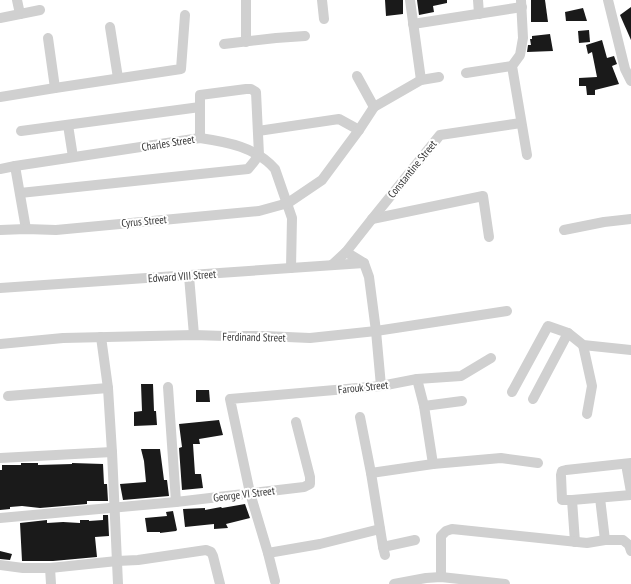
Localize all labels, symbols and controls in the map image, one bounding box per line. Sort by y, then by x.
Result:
street label: Charles Street [141,132,195,154]
street label: Constantine Street [384,137,440,201]
street label: Cyrus Street [121,212,167,230]
street label: Edward VIII Street [148,267,216,285]
street label: Ferdinand Street [222,329,286,345]
street label: Farouk Street [337,377,389,397]
street label: George VI Street [212,483,276,505]

